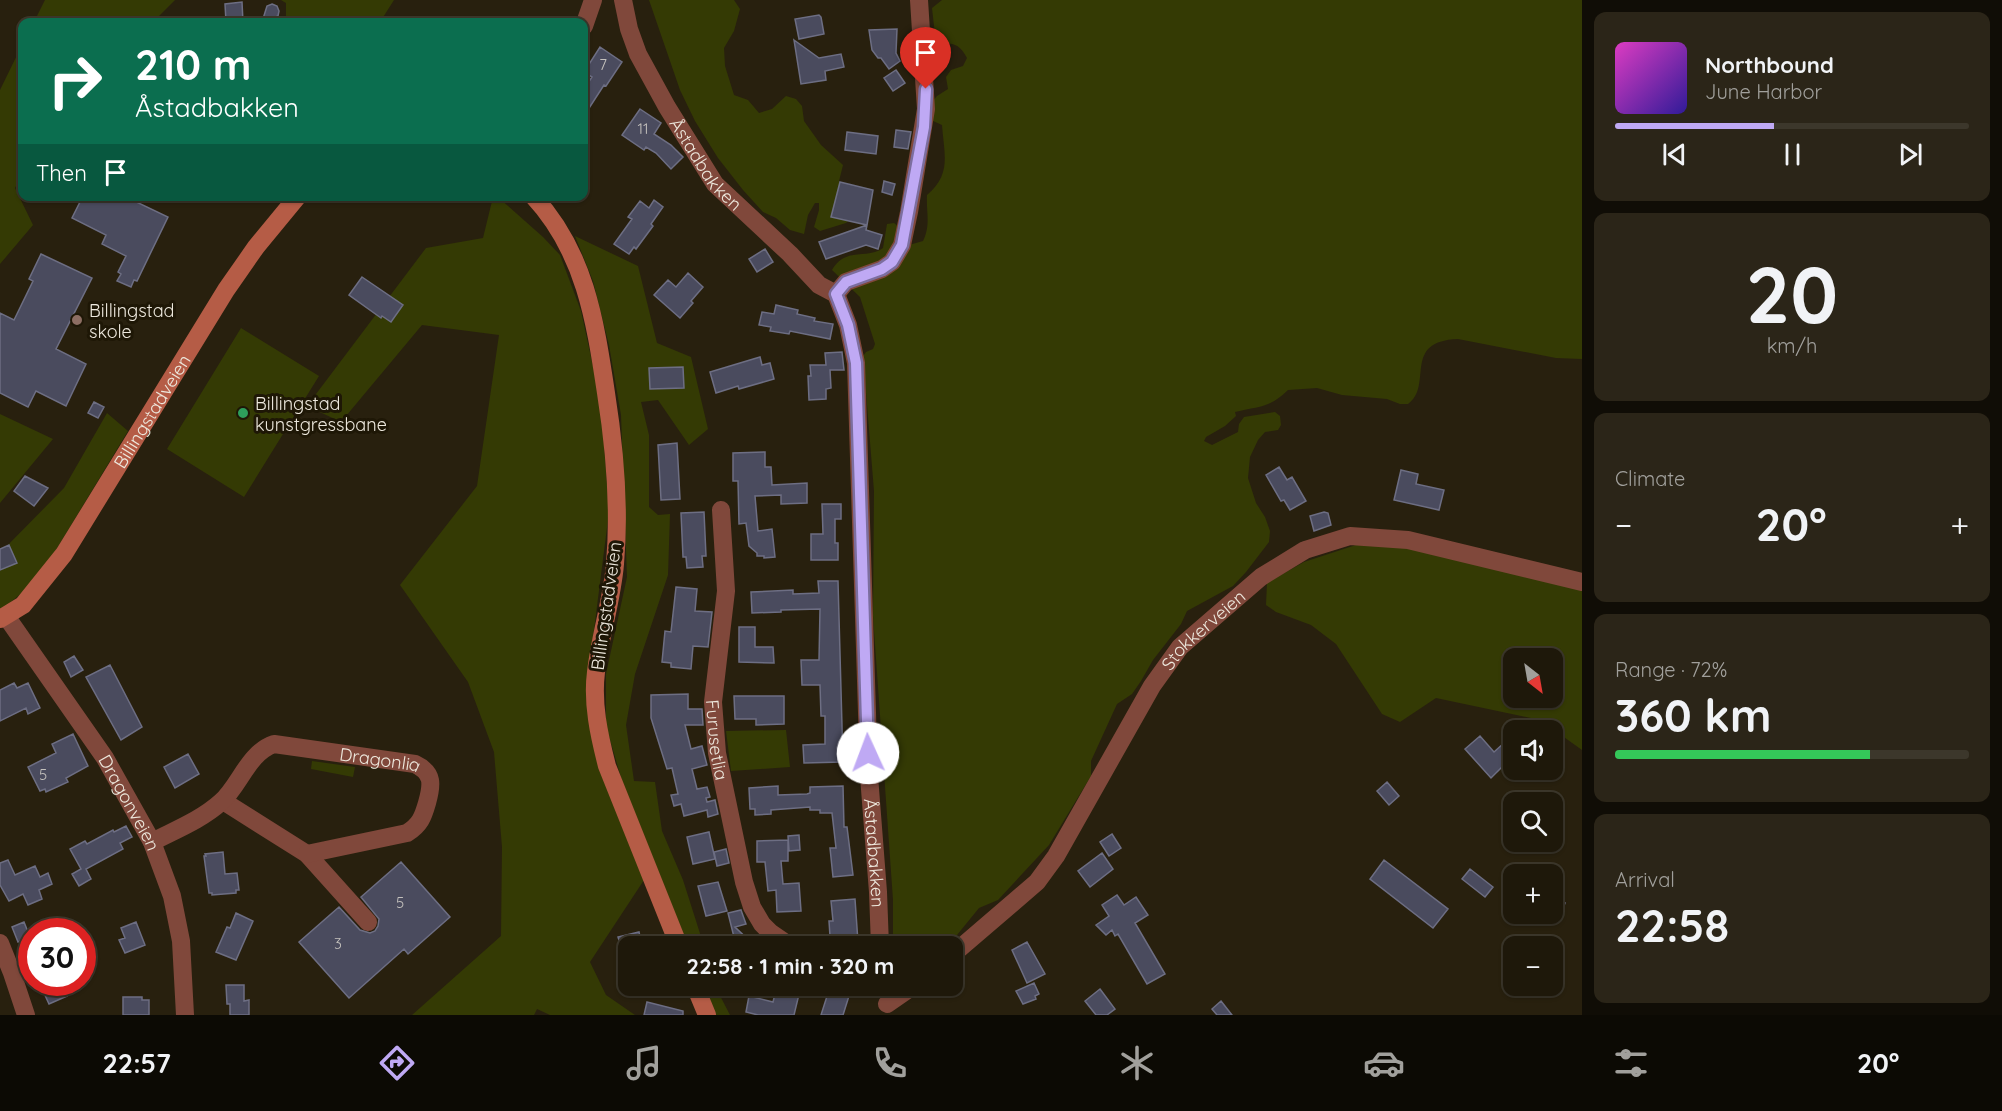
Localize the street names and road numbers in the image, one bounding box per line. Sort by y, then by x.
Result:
street label: Åstadbakken [665,113,747,215]
street label: Billingstadveien [108,350,195,472]
street label: Billingstadveien [586,540,626,672]
street label: Stokkerveien [1156,584,1250,674]
street label: Furusetlia [701,699,734,782]
street label: Dragonlia [338,742,425,777]
street label: Dragonveien [94,750,166,853]
street label: Åstadbakken [859,798,890,908]

